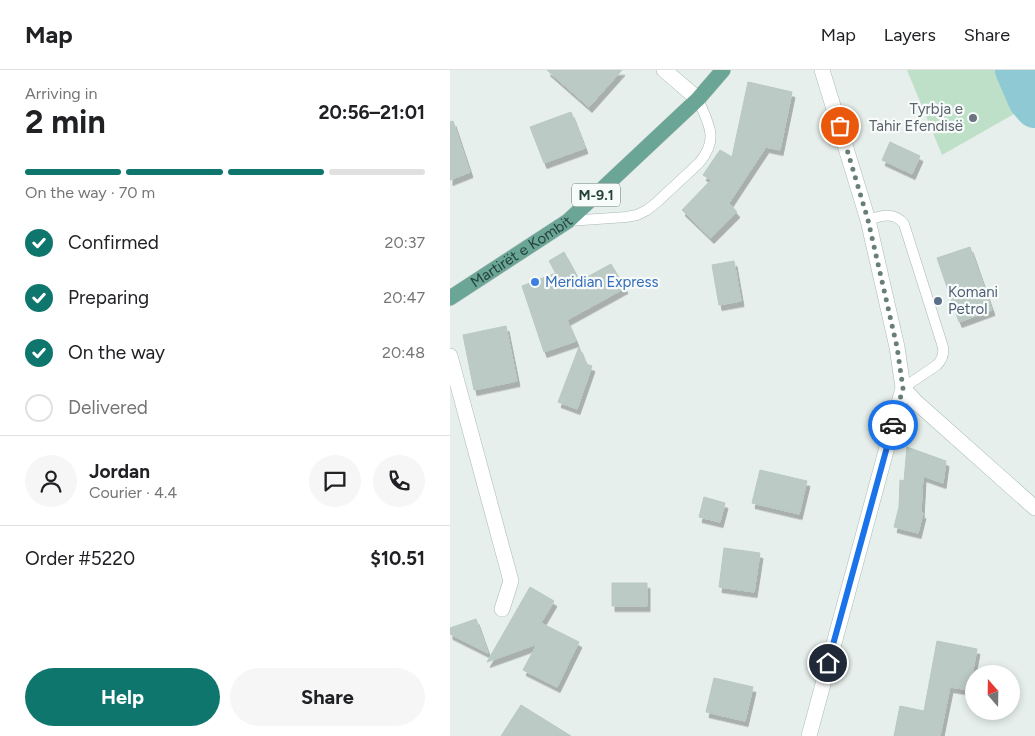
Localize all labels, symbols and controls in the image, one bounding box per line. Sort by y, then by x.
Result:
text: Map [25,20,73,49]
text: Map [821,24,856,46]
text: Layers [884,24,936,46]
text: Share [964,24,1010,46]
text: Arriving in [25,84,97,103]
place label: Tyrbja e Tahir Efendisë [869,100,963,135]
text: 20:56–21:01 [318,101,425,124]
text: 2 min [25,103,106,141]
pin [819,105,861,147]
icon: bag [826,112,854,140]
marker: Tyrbja e Tahir Efendisë [967,112,979,124]
text: On the way · 70 m [25,183,155,202]
road number: M-9.1 [572,184,620,206]
street label: Martirët e Kombit [467,212,577,291]
icon: check [25,229,53,257]
text: Confirmed [68,231,159,254]
text: 20:37 [384,233,425,252]
place label: Meridian Express [545,273,659,291]
marker: Meridian Express [529,276,541,288]
place label: Komani Petrol [948,283,998,318]
icon: check [25,284,53,312]
text: Preparing [68,286,149,309]
text: 20:47 [383,288,425,307]
marker: Komani Petrol [932,295,944,307]
icon: check [25,339,53,367]
text: On the way [68,341,165,364]
text: 20:48 [382,343,425,362]
text: Delivered [68,396,148,419]
courier [868,400,918,450]
icon: car [879,411,907,439]
button: person [25,455,77,507]
button: chat [309,455,361,507]
button: phone [373,455,425,507]
text: Jordan [89,460,150,483]
text: Courier · 4.4 [89,483,177,502]
text: Order #5220 [25,547,135,570]
text: $10.51 [370,547,425,570]
pin [807,642,849,684]
icon: home [814,649,842,677]
north arrow [965,665,1020,720]
map controls [965,665,1020,720]
button: Help [25,668,220,726]
button: Share [230,668,425,726]

